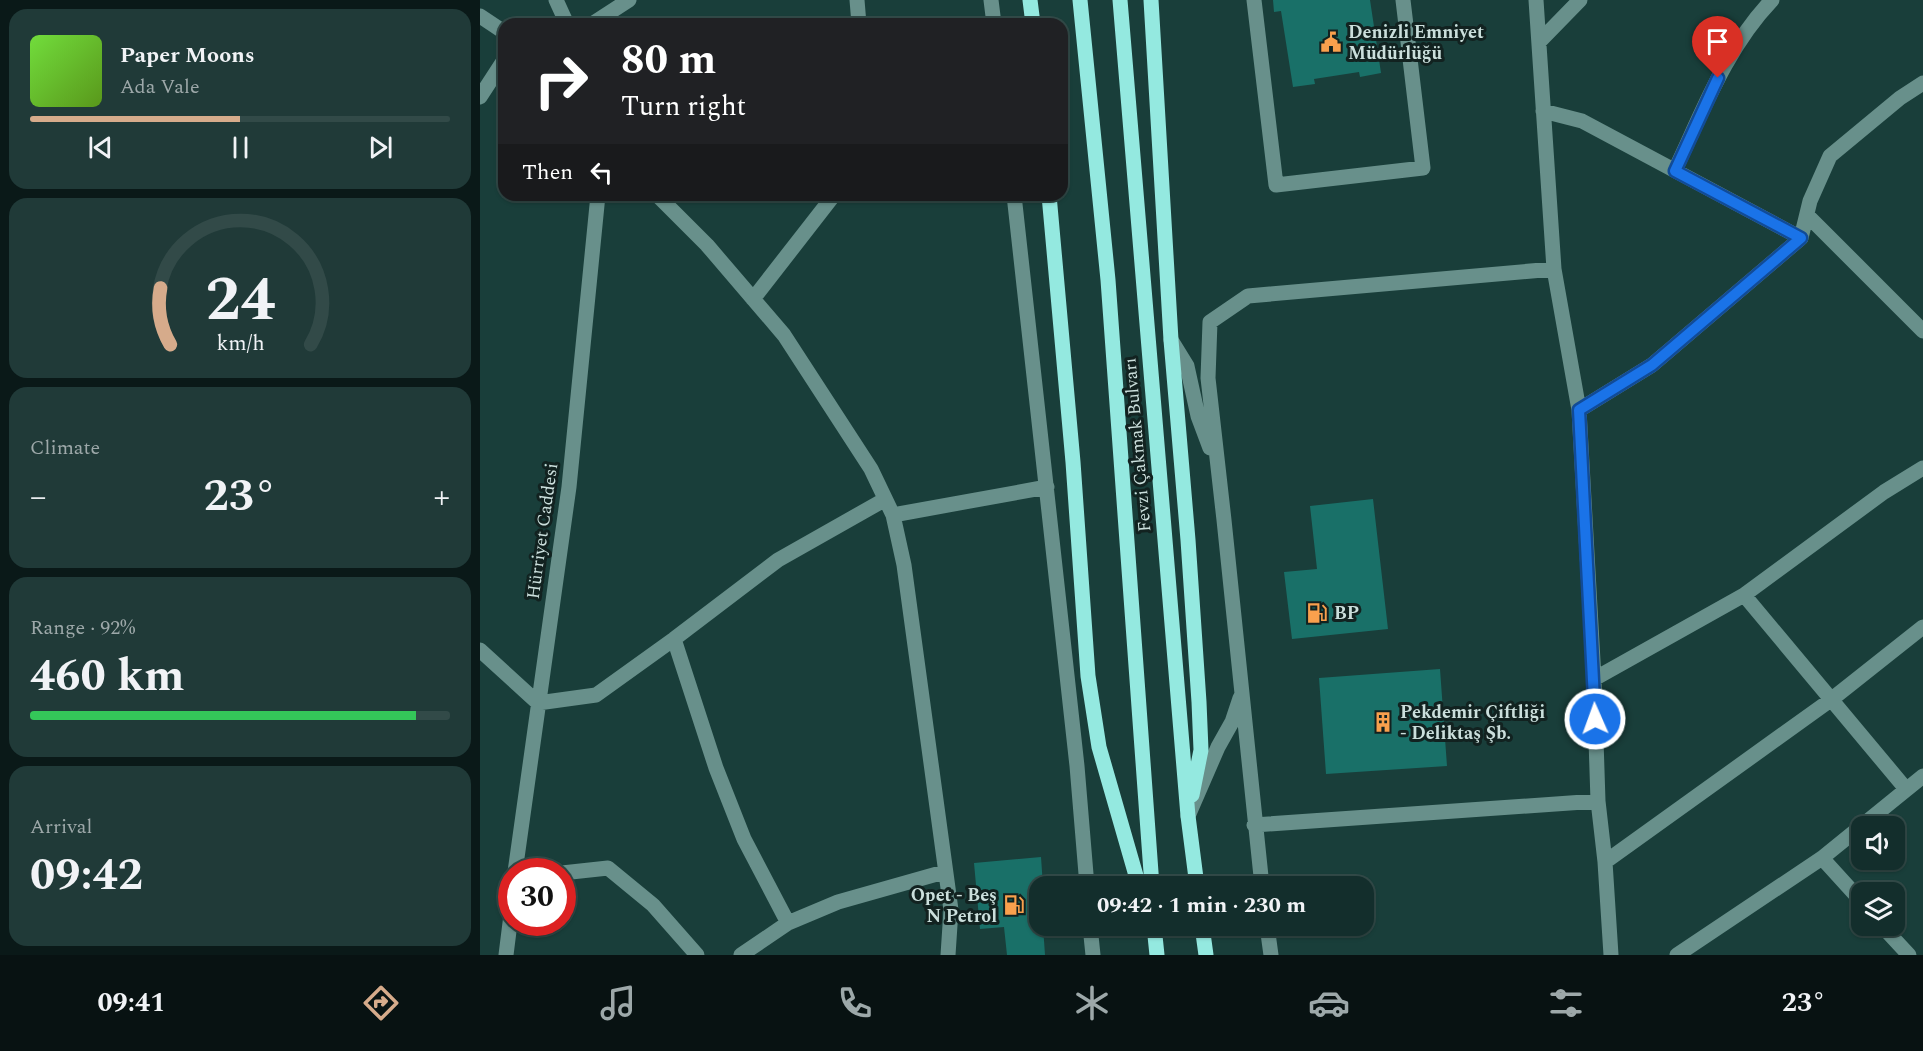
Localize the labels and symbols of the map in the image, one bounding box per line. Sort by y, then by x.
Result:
pin [1692,16,1743,78]
place label: Denizli Emniyet Müdürlüğü [1348,19,1484,67]
public building icon: Denizli Emniyet Müdürlüğü [1319,30,1343,54]
street label: Fevzi Çakmak Bulvarı [1116,357,1159,533]
street label: Hürriyet Caddesi [520,461,565,601]
place label: BP [1334,600,1359,627]
fuel station icon: BP [1305,601,1329,625]
position arrow [1563,687,1627,751]
place label: Pekdemir Çiftliği - Deliktaş Şb. [1400,699,1545,747]
building icon: Pekdemir Çiftliği - Deliktaş Şb. [1371,710,1395,734]
speed limit sign: 30 [498,858,576,936]
place label: Opet - Beş N Petrol [911,882,997,930]
fuel station icon: Opet - Beş N Petrol [1002,893,1026,917]

